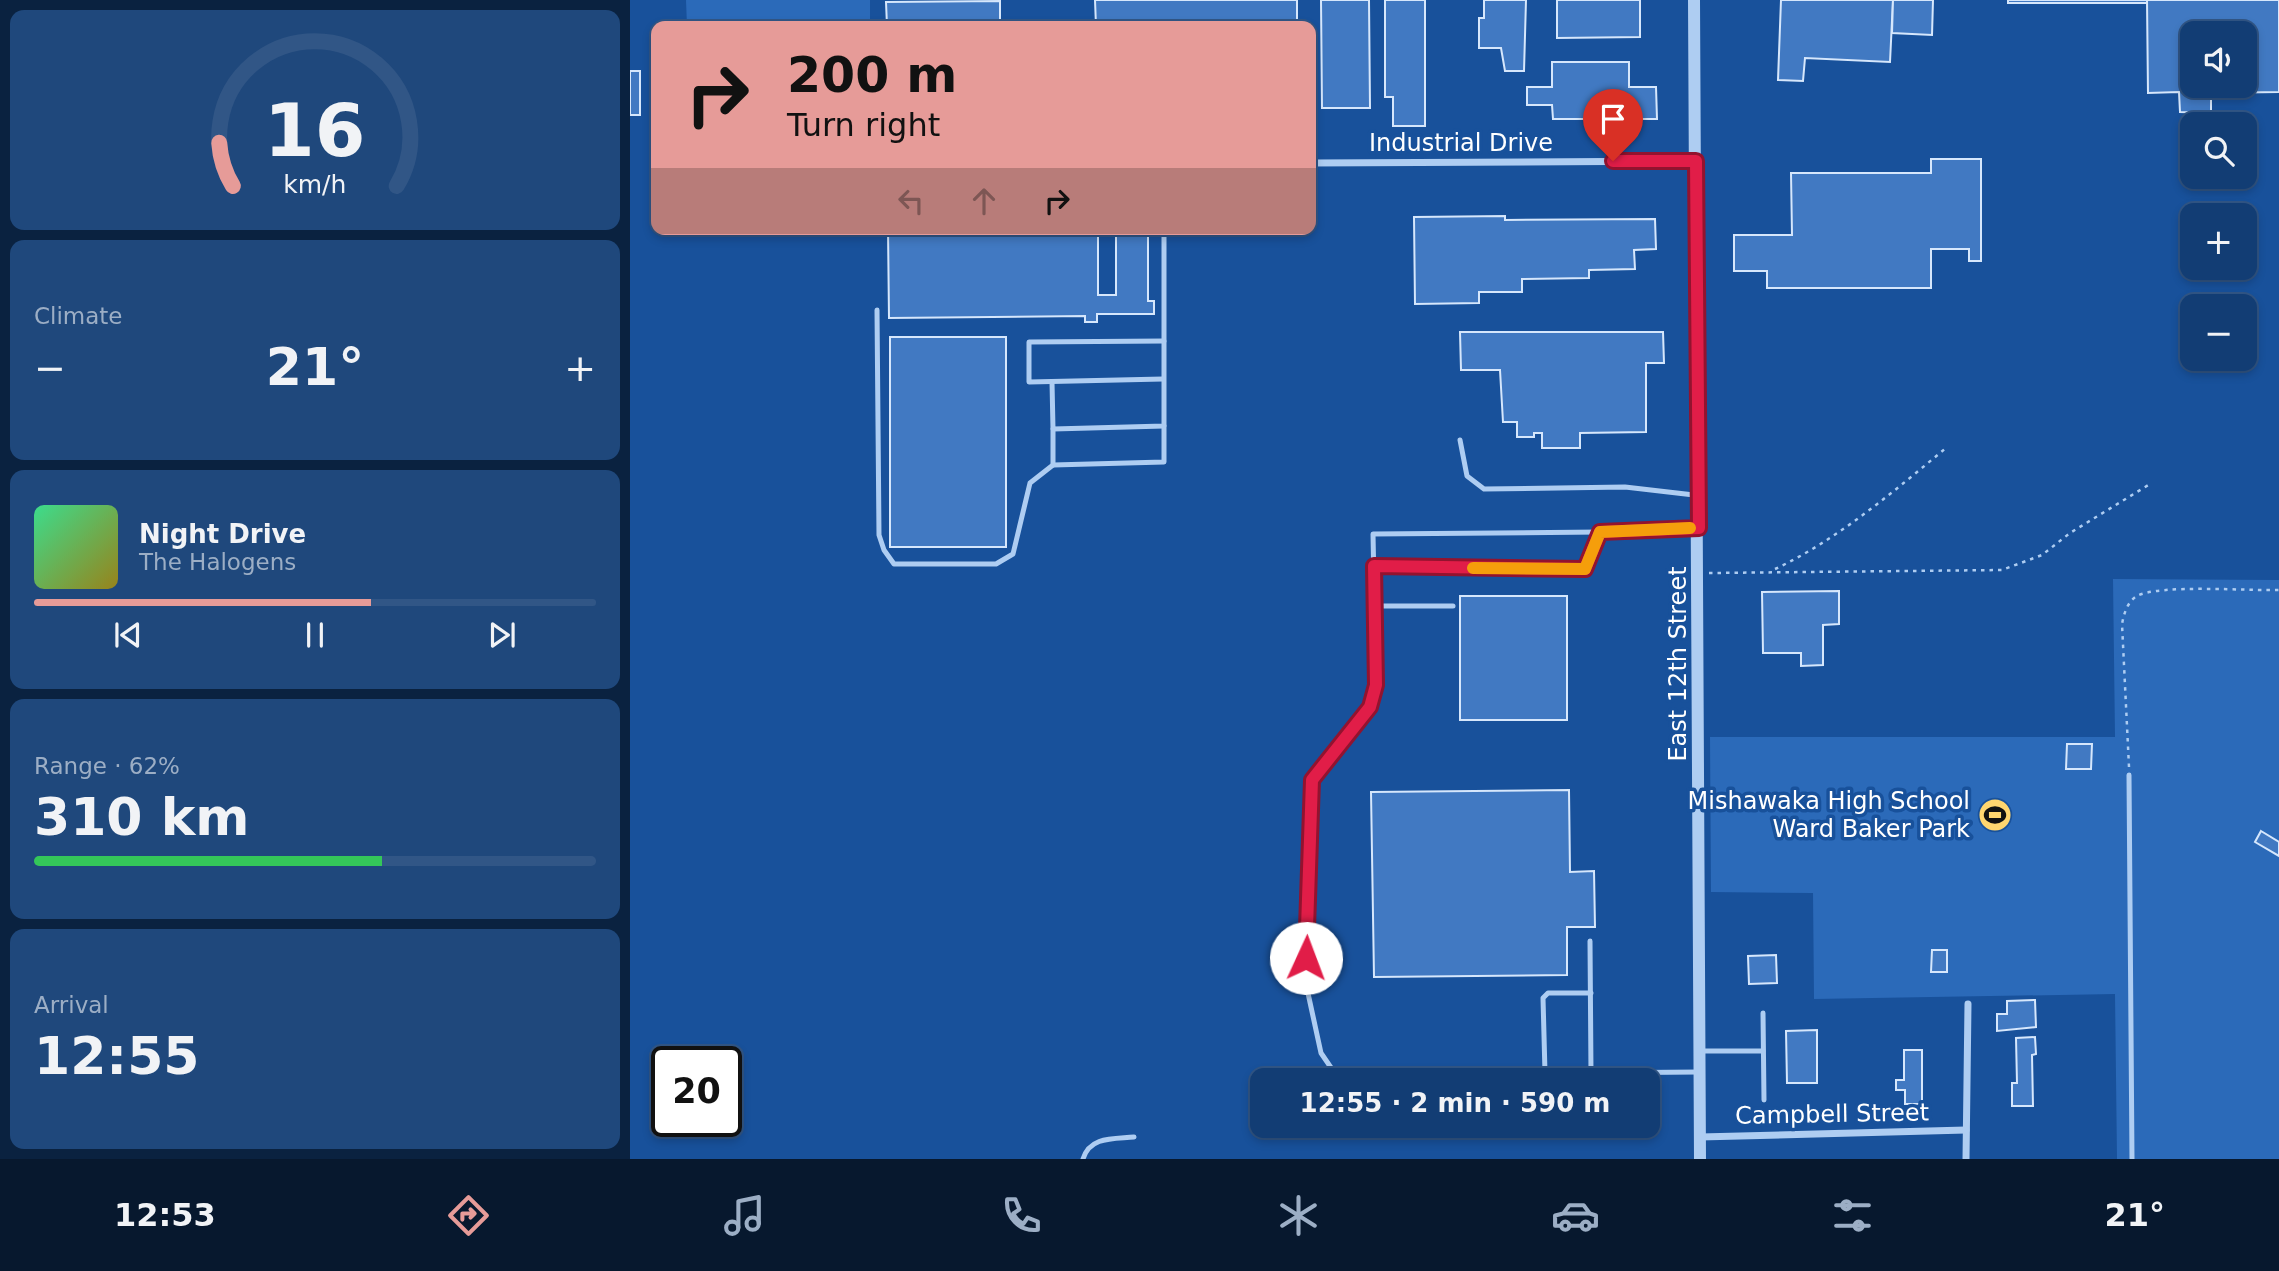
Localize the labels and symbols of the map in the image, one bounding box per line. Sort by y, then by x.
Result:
pin [1583,89,1643,161]
street label: Industrial Drive [1369,129,1553,157]
street label: East 12th Street [1664,566,1692,762]
place label: Mishawaka High School Ward Baker Park [1688,787,1970,843]
sports icon: Mishawaka High School Ward Baker Park [1976,796,2014,834]
position arrow [1269,921,1343,995]
speed limit sign: 20 [651,1046,742,1137]
street label: Campbell Street [1735,1098,1929,1130]

